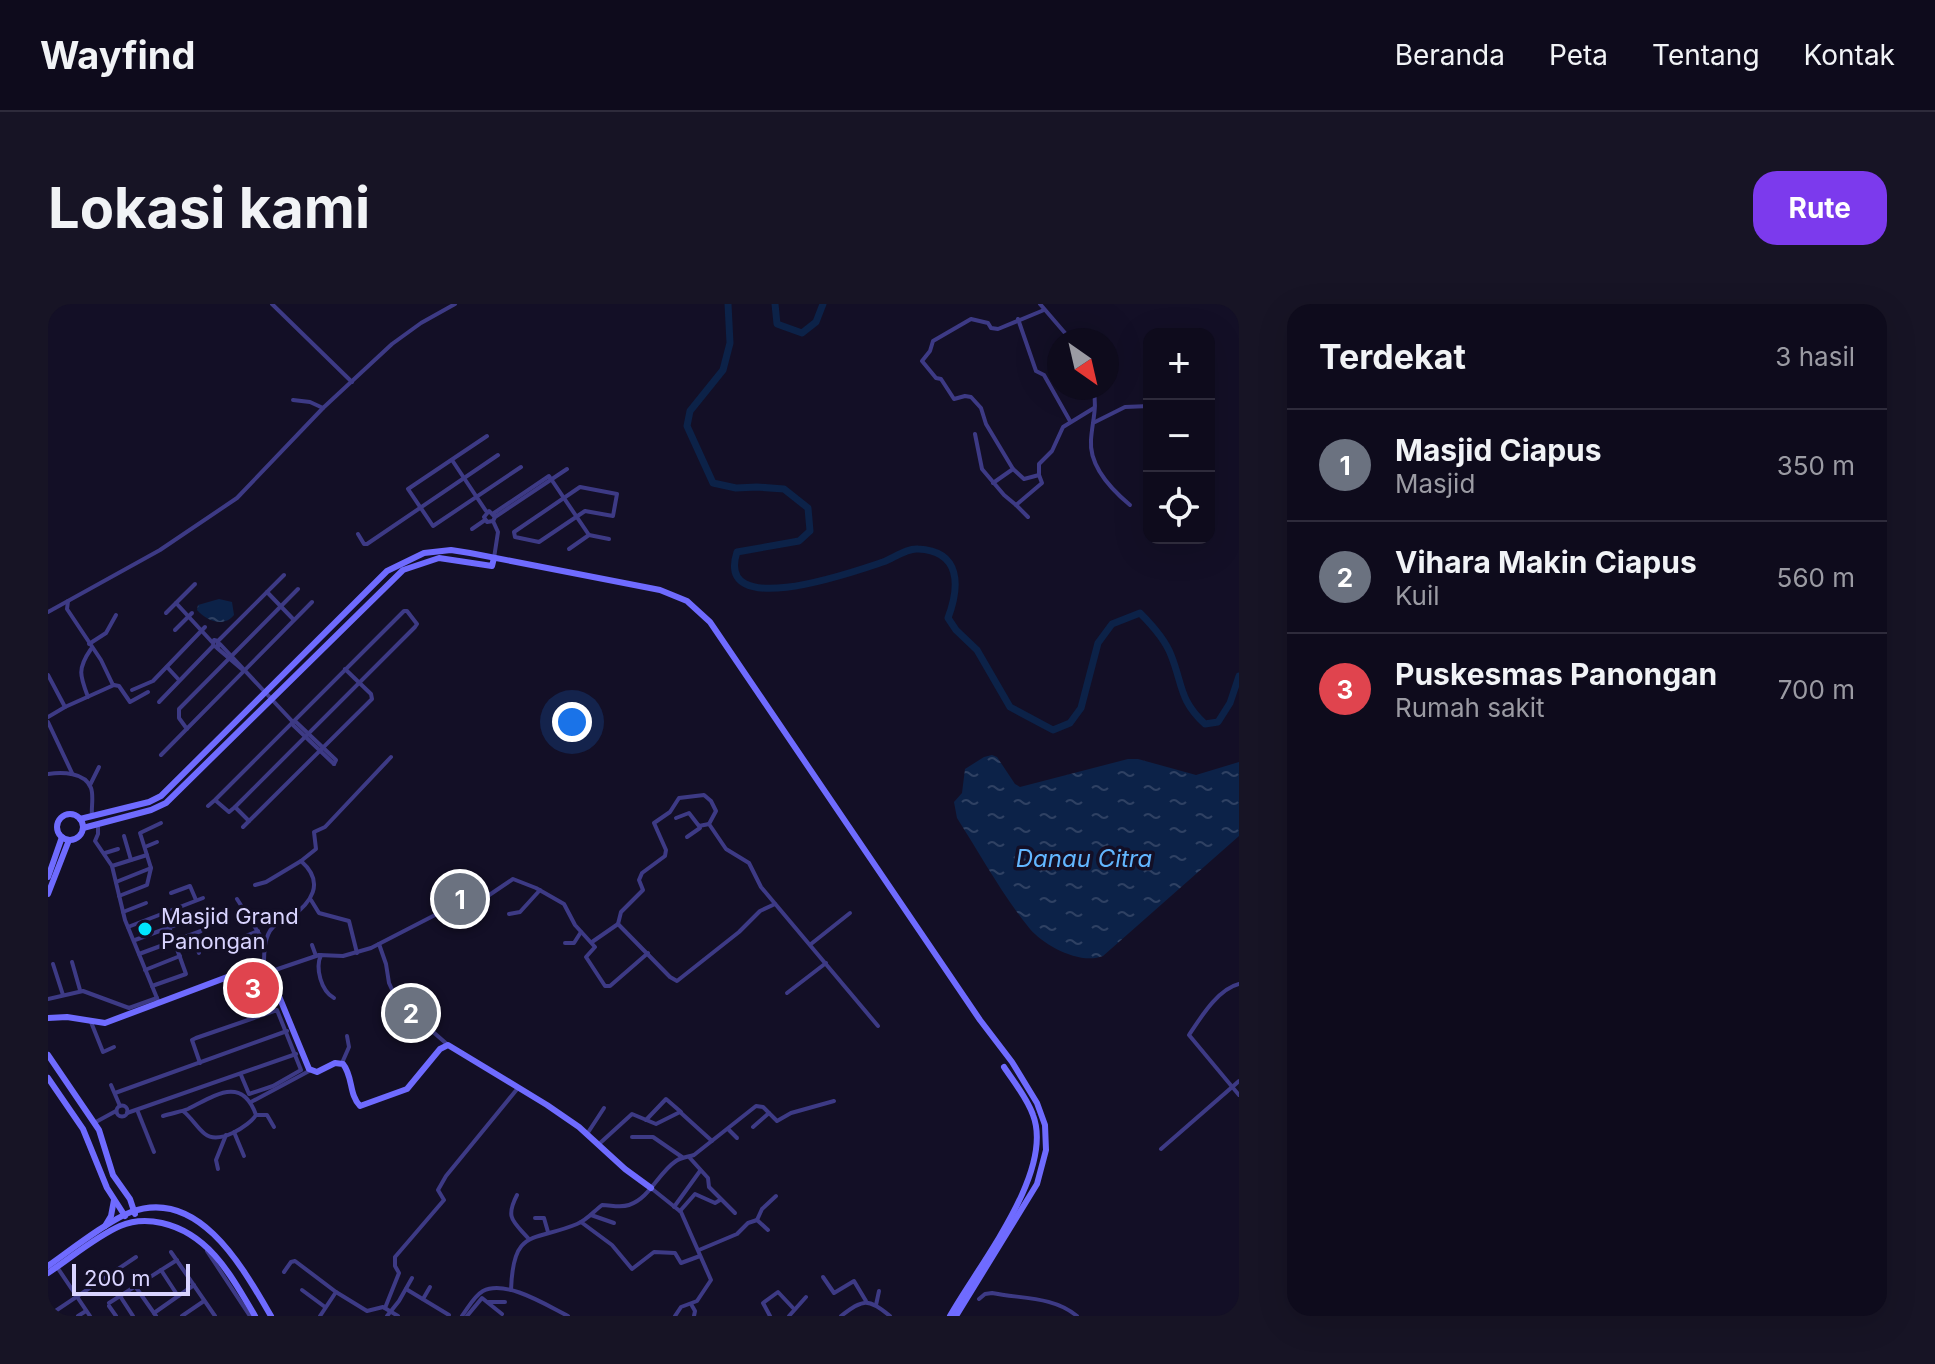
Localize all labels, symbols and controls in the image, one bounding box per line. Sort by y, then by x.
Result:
text: Wayfind [40,32,195,78]
text: Beranda [1395,38,1505,72]
text: Peta [1549,38,1608,72]
text: Tentang [1652,38,1760,72]
text: Kontak [1804,38,1895,72]
button: Rute [1753,171,1887,245]
text: Lokasi kami [48,174,370,242]
north arrow [1047,328,1119,400]
map controls [1143,328,1215,544]
button: + [1143,328,1215,400]
text: Terdekat [1319,336,1466,377]
text: 3 hasil [1775,341,1855,372]
button: − [1143,400,1215,472]
text: Masjid Ciapus [1395,432,1602,468]
text: 1 [1339,450,1351,481]
text: 350 m [1777,450,1855,481]
text: Masjid [1395,468,1475,499]
button: locate [1143,472,1215,544]
text: Vihara Makin Ciapus [1395,544,1697,580]
text: 2 [1337,562,1353,593]
text: 560 m [1777,562,1855,593]
text: Kuil [1395,580,1440,611]
text: Puskesmas Panongan [1395,656,1717,692]
text: 3 [1337,674,1353,705]
text: 700 m [1778,674,1855,705]
text: Rumah sakit [1395,692,1545,723]
your location [552,702,592,742]
water label: Danau Citra [1016,844,1152,873]
pin: 1 [434,869,486,929]
place label: Masjid Grand Panongan [161,903,299,954]
marker: Masjid Grand Panongan [136,920,154,938]
pin: 3 [227,958,279,1018]
pin: 2 [385,983,437,1043]
scale bar [72,1260,190,1296]
text: 200 m [84,1265,151,1291]

